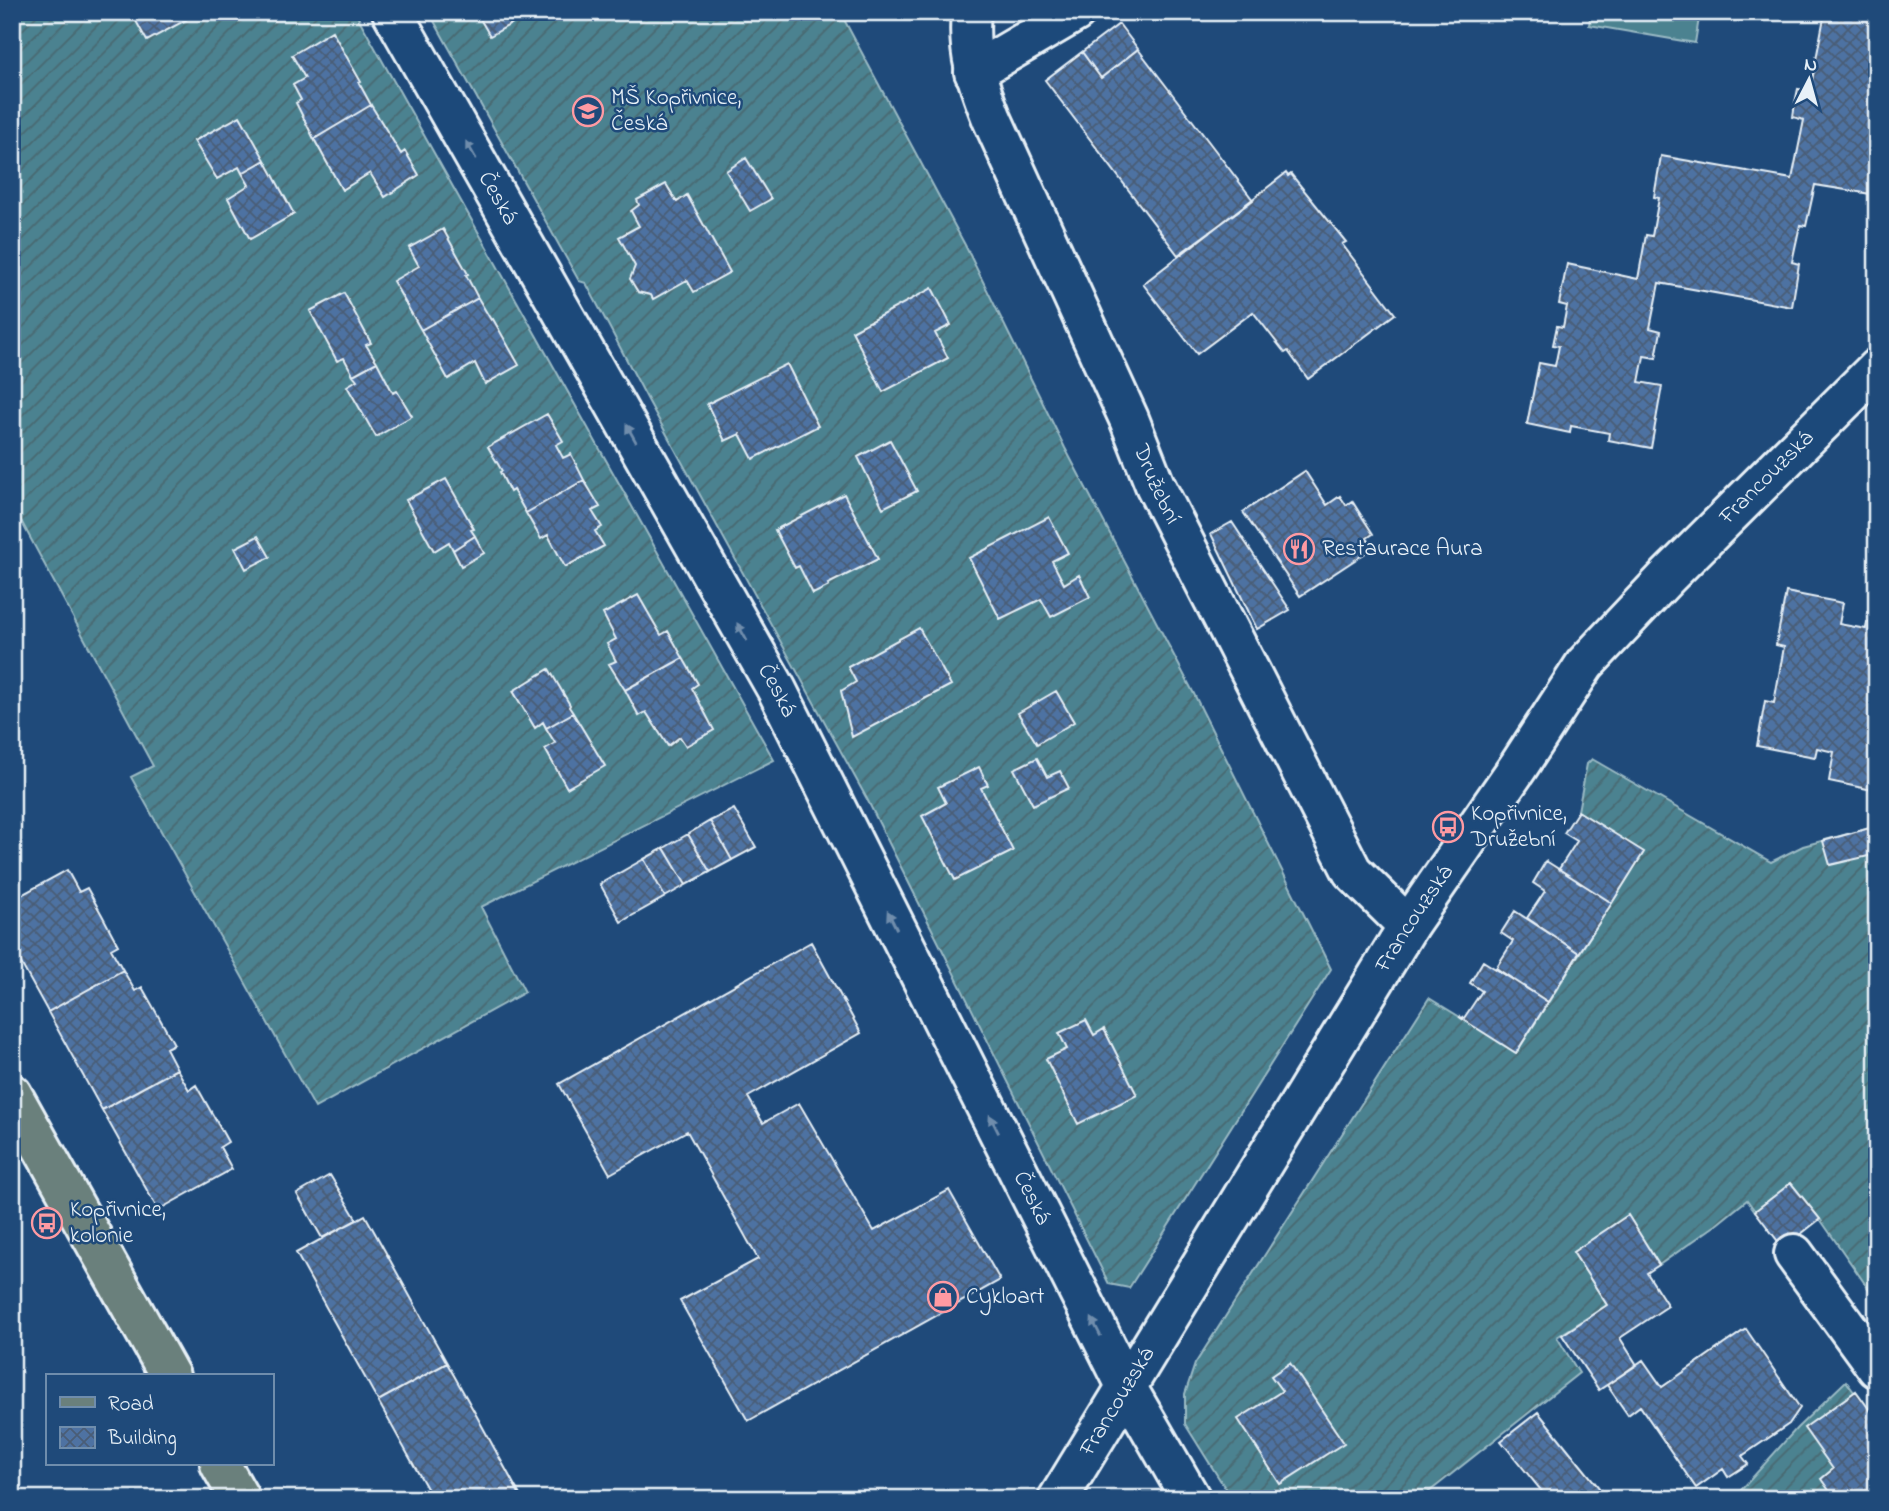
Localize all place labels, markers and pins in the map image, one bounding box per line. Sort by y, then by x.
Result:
place label: MŠ Kopřivnice, Česká [611,82,741,141]
school or university icon: MŠ Kopřivnice, Česká [571,94,605,128]
restaurant icon: Restaurace Aura [1282,532,1316,566]
place label: Restaurace Aura [1322,533,1483,566]
place label: Kopřivnice, Družební [1470,798,1567,857]
bus stop icon: Kopřivnice, Družební [1431,810,1465,844]
place label: Kopřivnice, kolonie [70,1194,166,1253]
bus stop icon: Kopřivnice, kolonie [30,1206,64,1240]
shop icon: Cykloart [926,1280,960,1314]
place label: Cykloart [966,1281,1045,1316]

